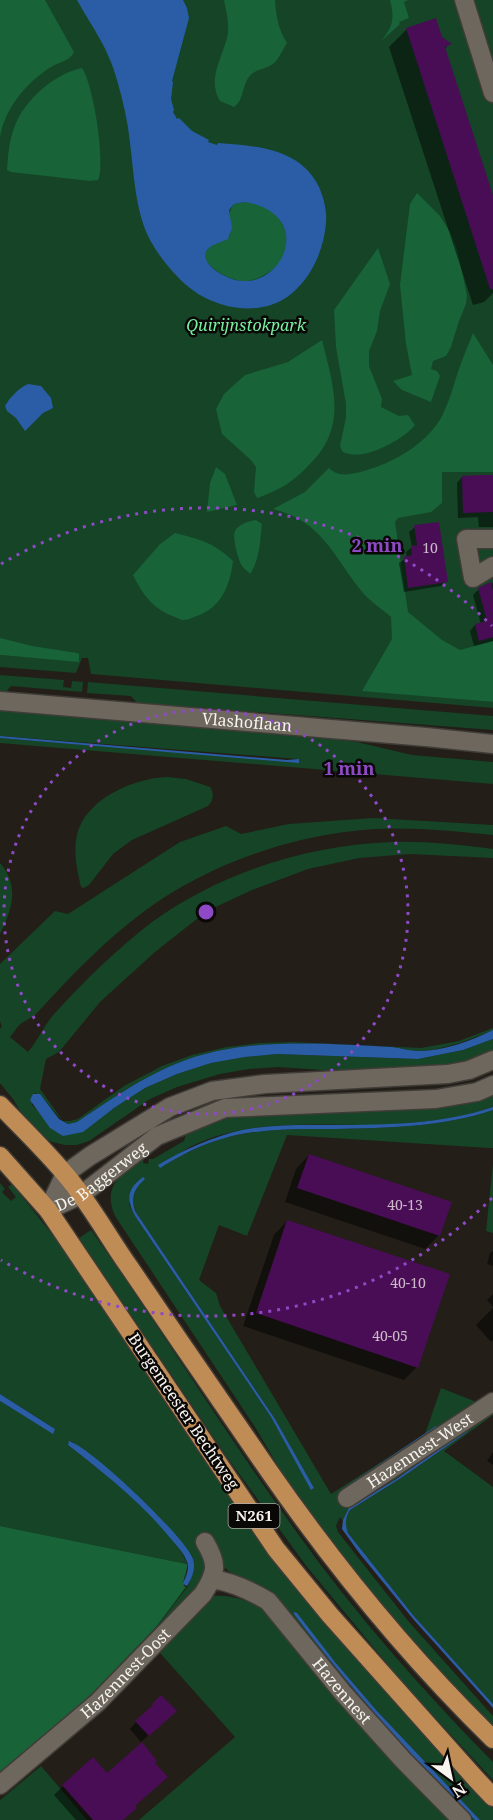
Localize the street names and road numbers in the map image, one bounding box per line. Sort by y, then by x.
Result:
street label: Vlashoflaan [201,707,293,737]
street label: De Baggerweg [52,1137,152,1216]
street label: Burgemeester Bechtweg [123,1328,245,1494]
street label: Hazennest-West [362,1407,477,1493]
road number: N261 [228,1504,280,1528]
street label: Hazennest-Oost [76,1623,175,1723]
street label: Hazennest [308,1653,377,1729]

